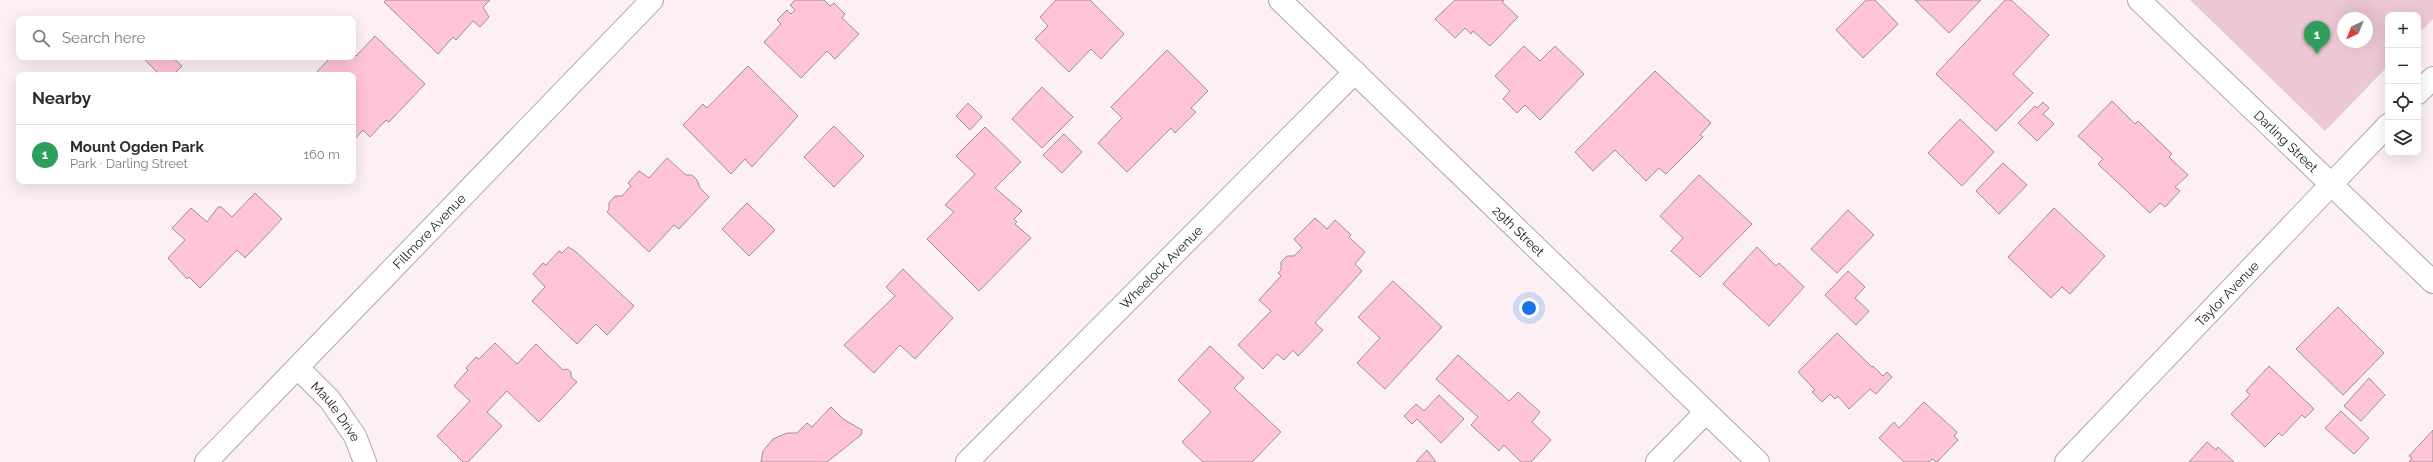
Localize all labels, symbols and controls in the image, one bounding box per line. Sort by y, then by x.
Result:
north arrow [2337,12,2373,48]
map controls [2385,12,2421,156]
button: + [2385,12,2421,48]
search box [16,16,356,60]
pin: 1 [2304,21,2330,54]
icon: search [30,27,52,49]
text: Search here [62,29,145,47]
button: − [2385,48,2421,84]
button: locate [2385,84,2421,120]
text: Nearby [32,88,91,108]
street label: Darling Street [2251,108,2321,176]
button: layers [2385,120,2421,156]
text: Mount Ogden Park [70,138,204,156]
text: 1 [42,147,48,162]
text: 160 m [303,147,340,162]
text: Park · Darling Street [70,156,188,171]
street label: Fillmore Avenue [390,191,469,272]
street label: 29th Street [1490,203,1548,260]
street label: Wheelock Avenue [1117,223,1206,312]
street label: Taylor Avenue [2193,258,2262,330]
your location [1519,298,1539,318]
street label: Maule Drive [308,379,363,444]

